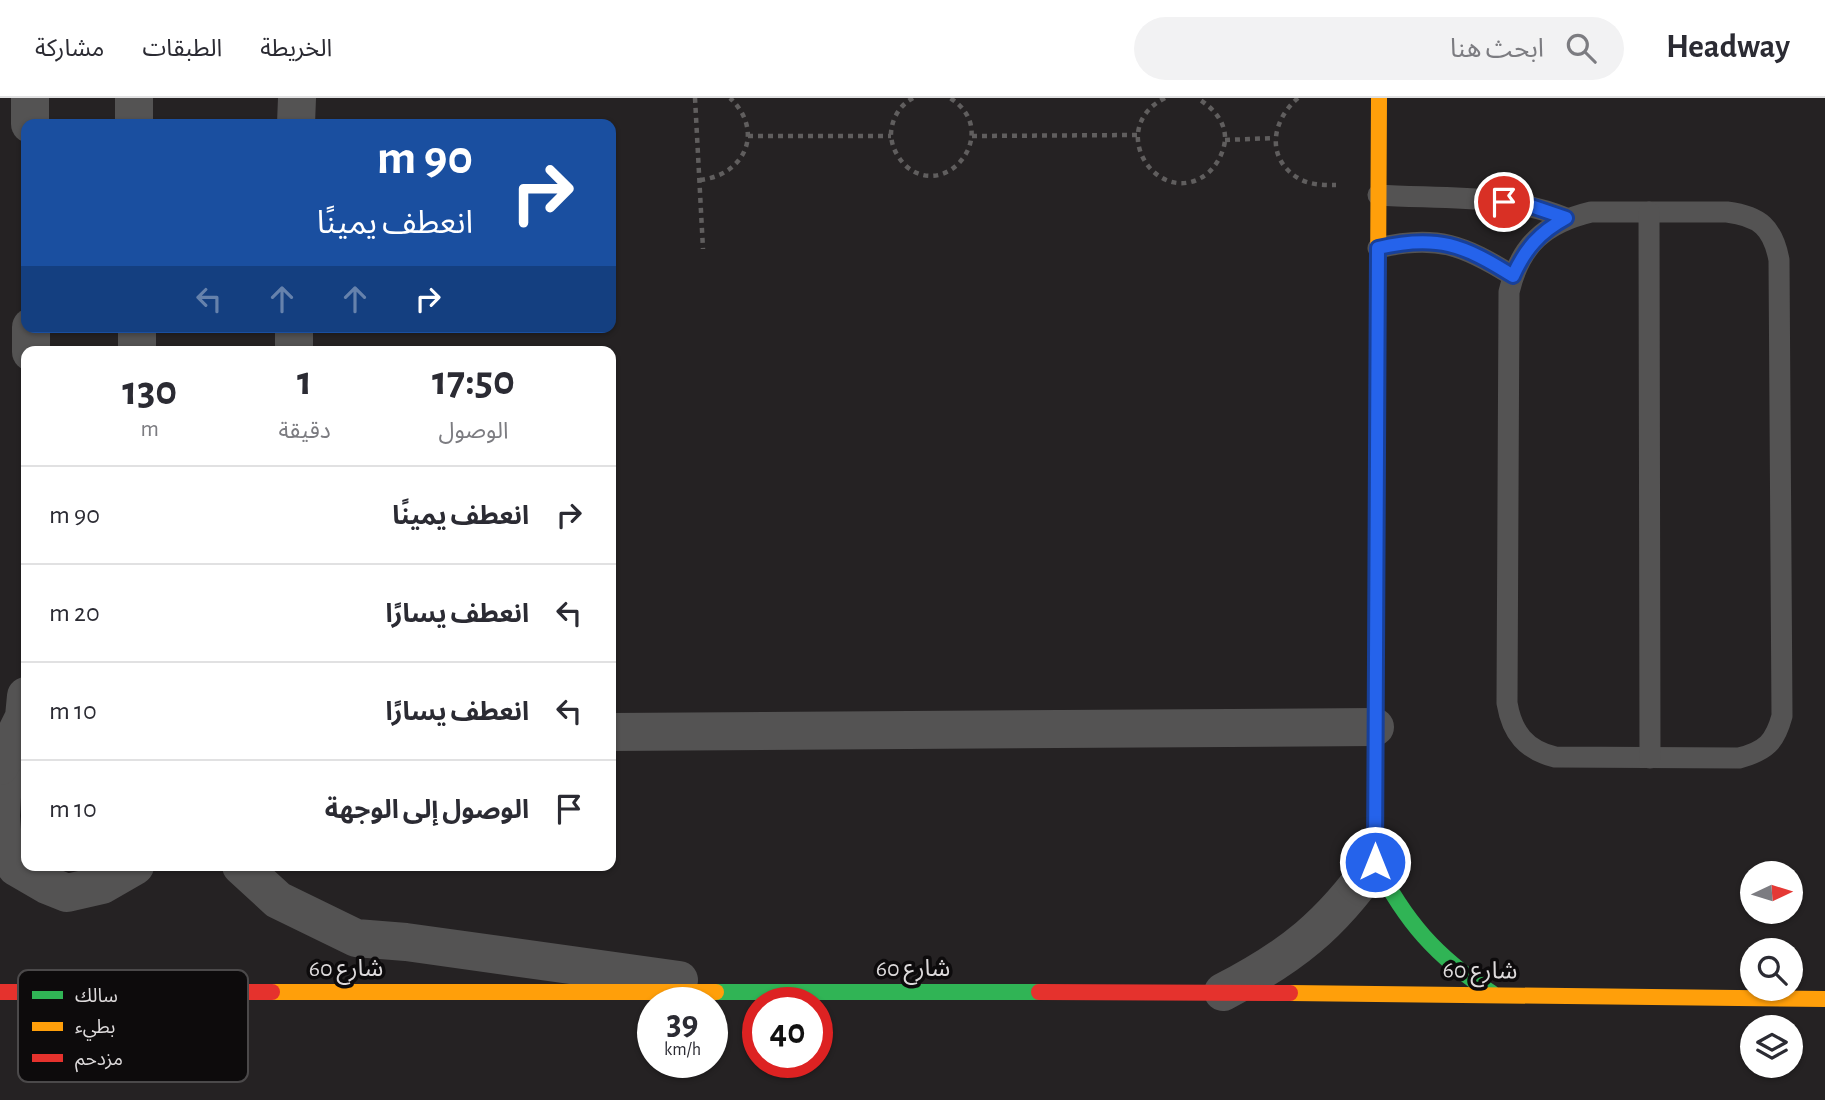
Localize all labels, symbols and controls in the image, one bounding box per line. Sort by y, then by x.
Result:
search box [1134,17,1624,80]
icon: search [1562,29,1600,67]
text: Headway [1666,31,1790,64]
text: ابحث هنا [1450,36,1544,62]
text: مشاركة [35,37,104,61]
text: الطبقات [142,37,222,61]
text: الخريطة [260,37,332,61]
text: 90 m [377,134,473,183]
icon: right [497,147,588,238]
pin [1474,172,1534,232]
icon: arrive [1485,183,1523,221]
text: انعطف يمينًا [317,207,473,239]
icon: left [190,280,228,318]
icon: ahead [263,280,301,318]
icon: ahead [336,280,374,318]
icon: right [409,280,447,318]
text: 1 [297,360,312,402]
text: 17:50 [432,360,515,402]
text: 130 [122,370,177,412]
text: m [140,418,159,441]
text: دقيقة [278,420,331,443]
text: الوصول [438,420,508,443]
icon: right [550,496,588,534]
text: 90 m [49,502,100,528]
text: انعطف يمينًا [392,503,529,529]
icon: left [550,594,588,632]
text: 20 m [49,600,100,626]
text: انعطف يسارًا [385,601,529,627]
icon: left [550,692,588,730]
text: 10 m [49,698,97,724]
text: انعطف يسارًا [385,699,529,725]
icon: arrive [550,790,588,828]
text: 10 m [49,796,97,822]
text: الوصول إلى الوجهة [325,797,529,823]
position arrow [1338,825,1412,899]
north arrow [1740,861,1802,924]
map controls [1740,861,1803,1078]
button: search [1740,938,1803,1001]
street label: شارع 60 [309,957,383,985]
street label: شارع 60 [876,957,950,985]
street label: شارع 60 [1442,958,1518,988]
legend [18,970,248,1082]
text: سالك [75,987,118,1006]
speed limit sign: 40 [742,987,833,1078]
text: 39 [666,1006,698,1041]
button: layers [1740,1015,1803,1078]
text: بطيء [75,1018,115,1041]
text: km/h [664,1041,701,1059]
text: مزدحم [75,1050,123,1073]

